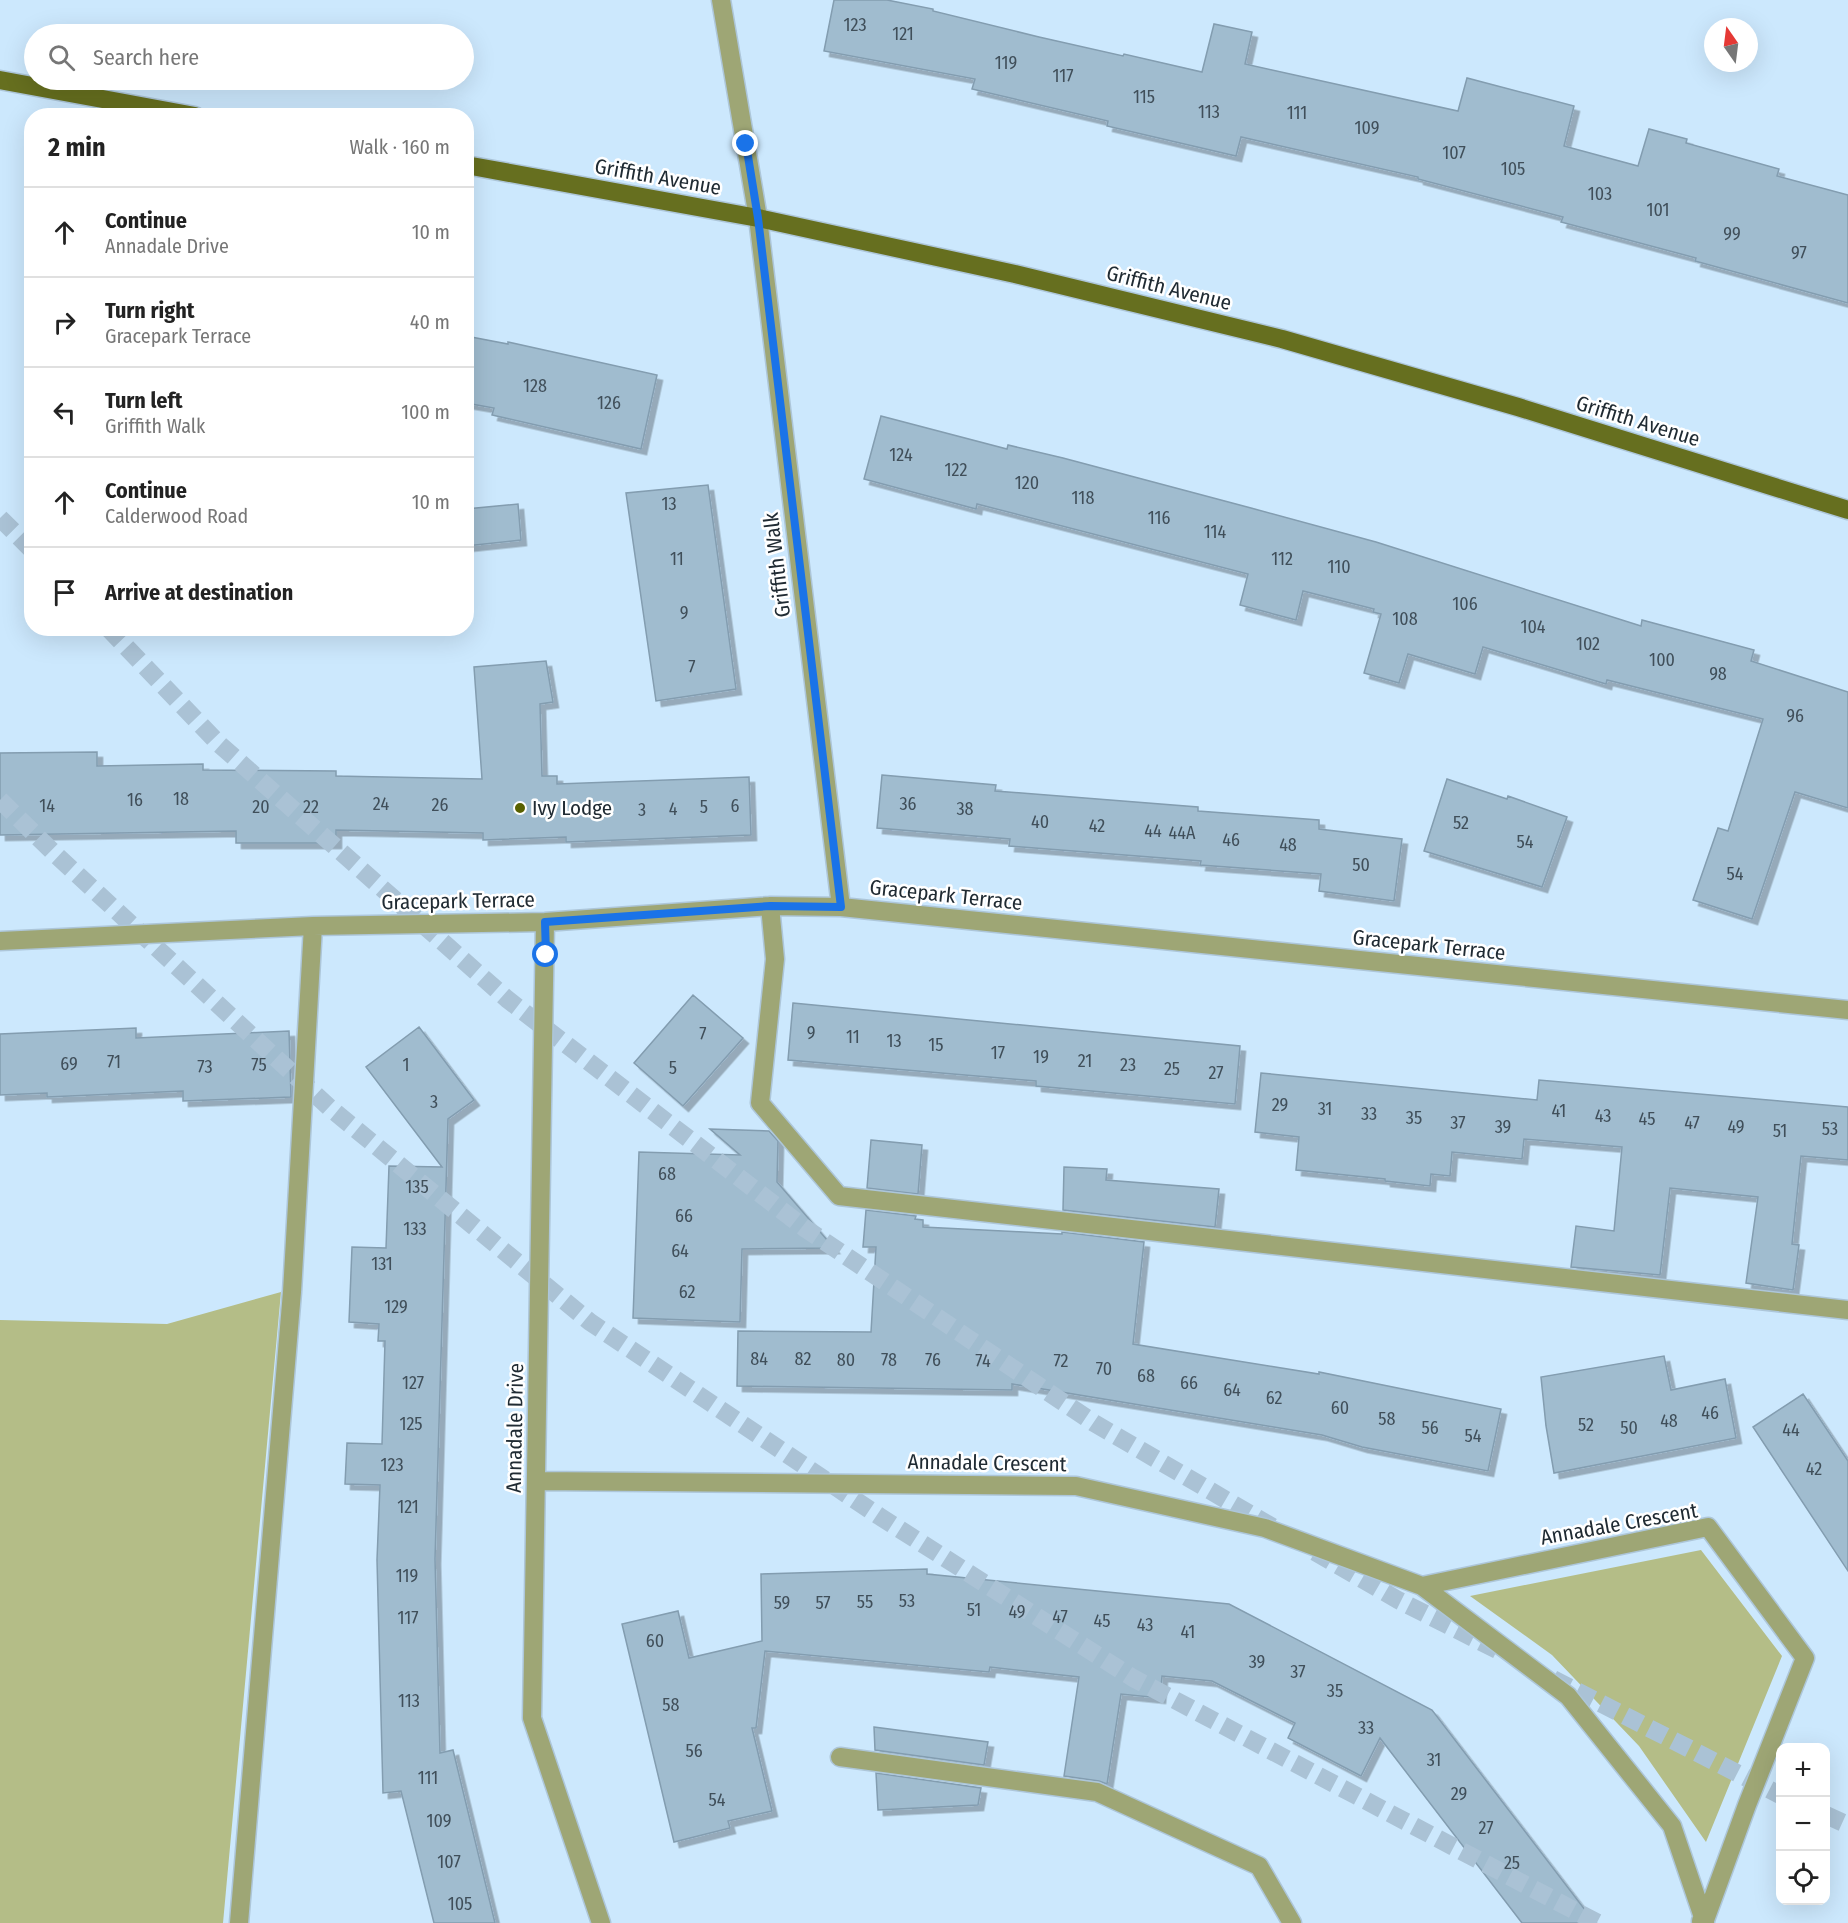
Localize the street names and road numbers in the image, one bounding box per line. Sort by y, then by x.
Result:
street label: Griffith Avenue [593,153,723,201]
street label: Griffith Avenue [1104,260,1234,316]
street label: Griffith Avenue [1573,390,1703,452]
street label: Griffith Walk [758,511,796,619]
street label: Gracepark Terrace [868,874,1024,916]
street label: Gracepark Terrace [381,887,535,915]
street label: Gracepark Terrace [1351,924,1507,966]
street label: Annadale Drive [501,1363,529,1493]
street label: Annadale Crescent [907,1449,1067,1477]
street label: Annadale Crescent [1539,1497,1700,1551]

